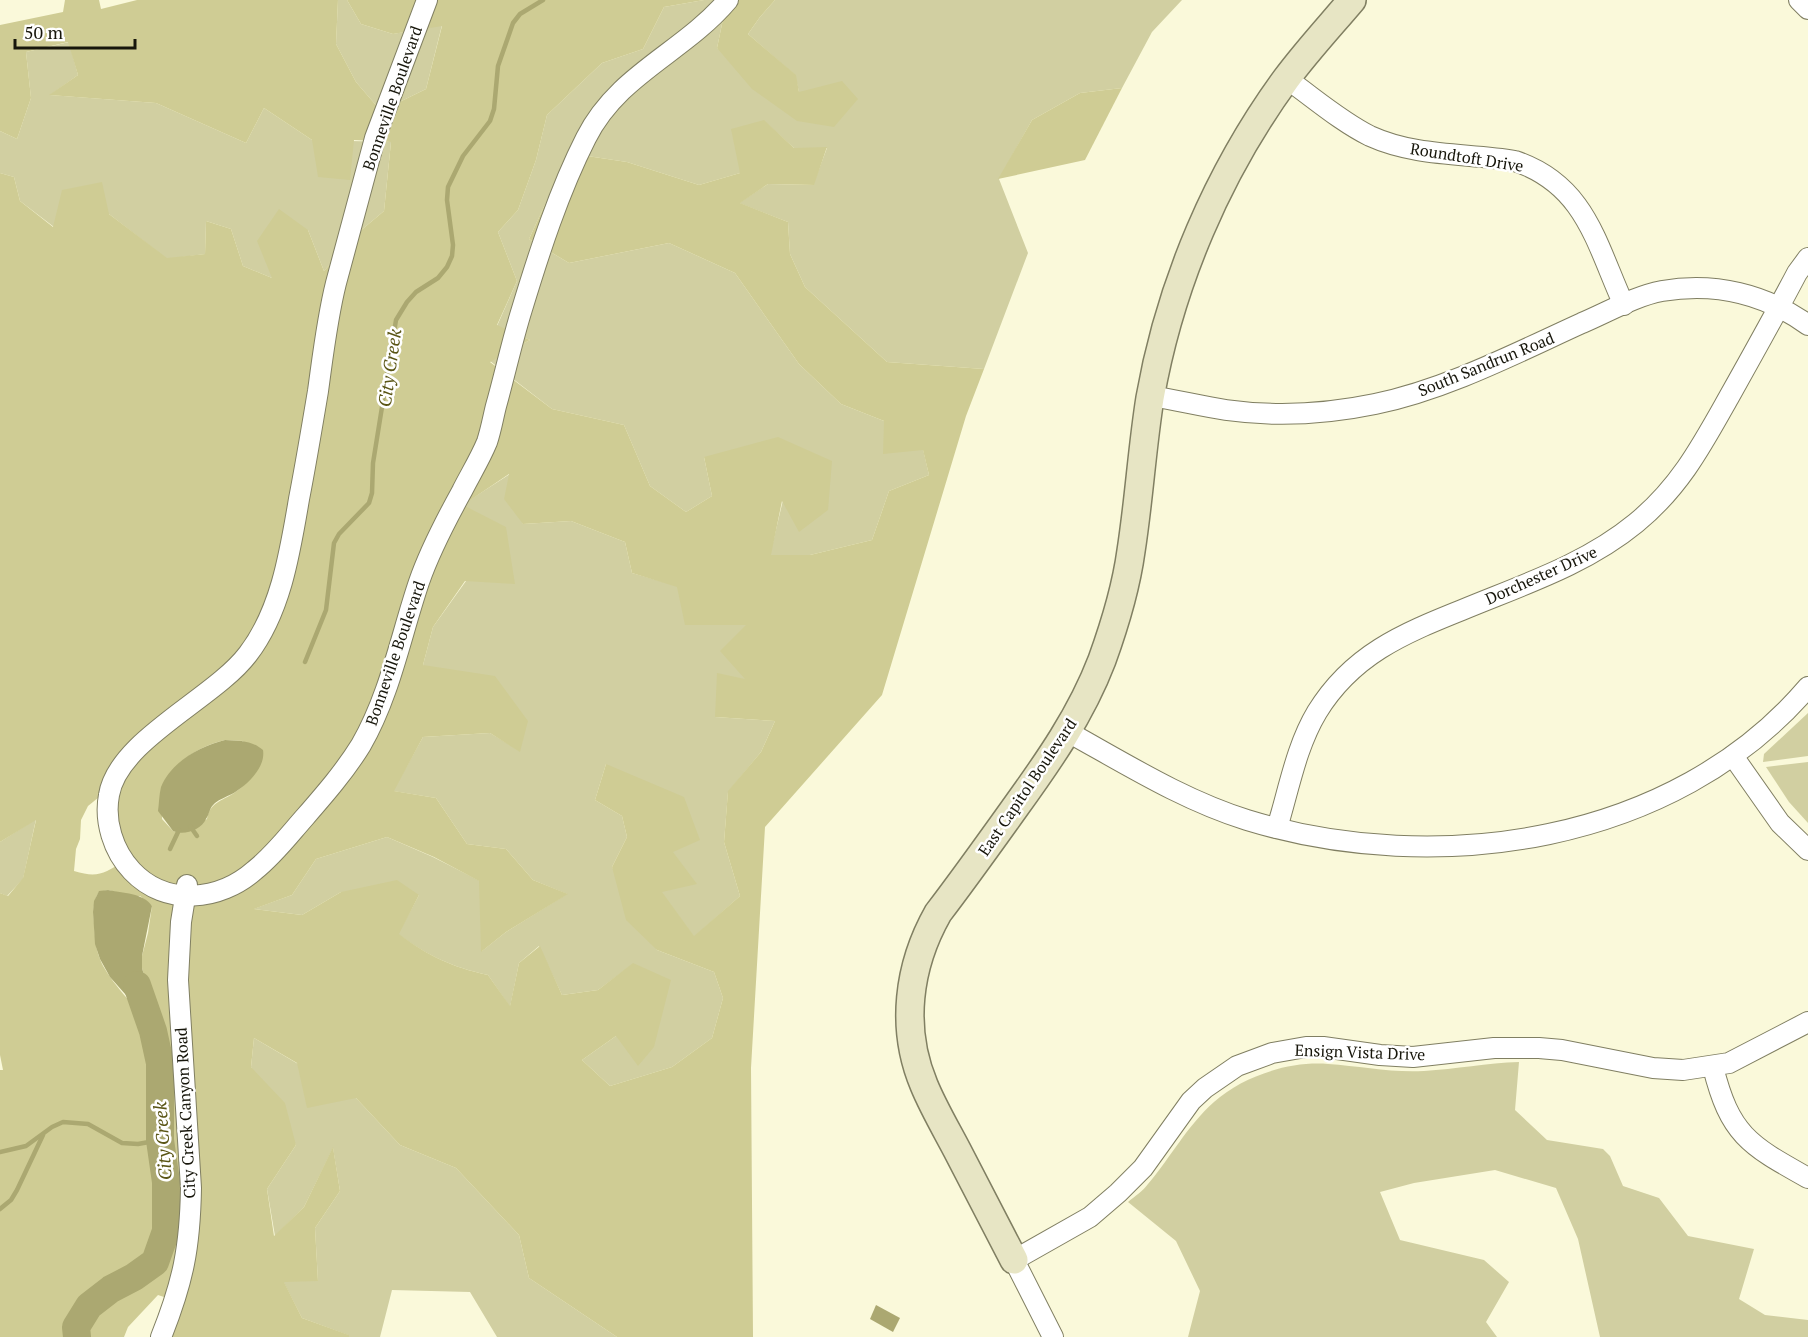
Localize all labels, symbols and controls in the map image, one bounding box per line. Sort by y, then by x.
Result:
scale bar [15,12,135,50]
text: 50 m [24,20,64,44]
street label: Bonneville Boulevard [357,23,427,173]
street label: Roundtoft Drive [1409,137,1525,177]
water label: City Creek [372,327,406,408]
street label: South Sandrun Road [1415,327,1558,401]
street label: Dorchester Drive [1482,540,1600,610]
street label: Bonneville Boulevard [360,578,430,728]
street label: East Capitol Boulevard [973,714,1081,860]
street label: City Creek Canyon Road [170,1027,200,1199]
street label: Ensign Vista Drive [1294,1039,1426,1065]
water label: City Creek [147,1101,177,1181]

